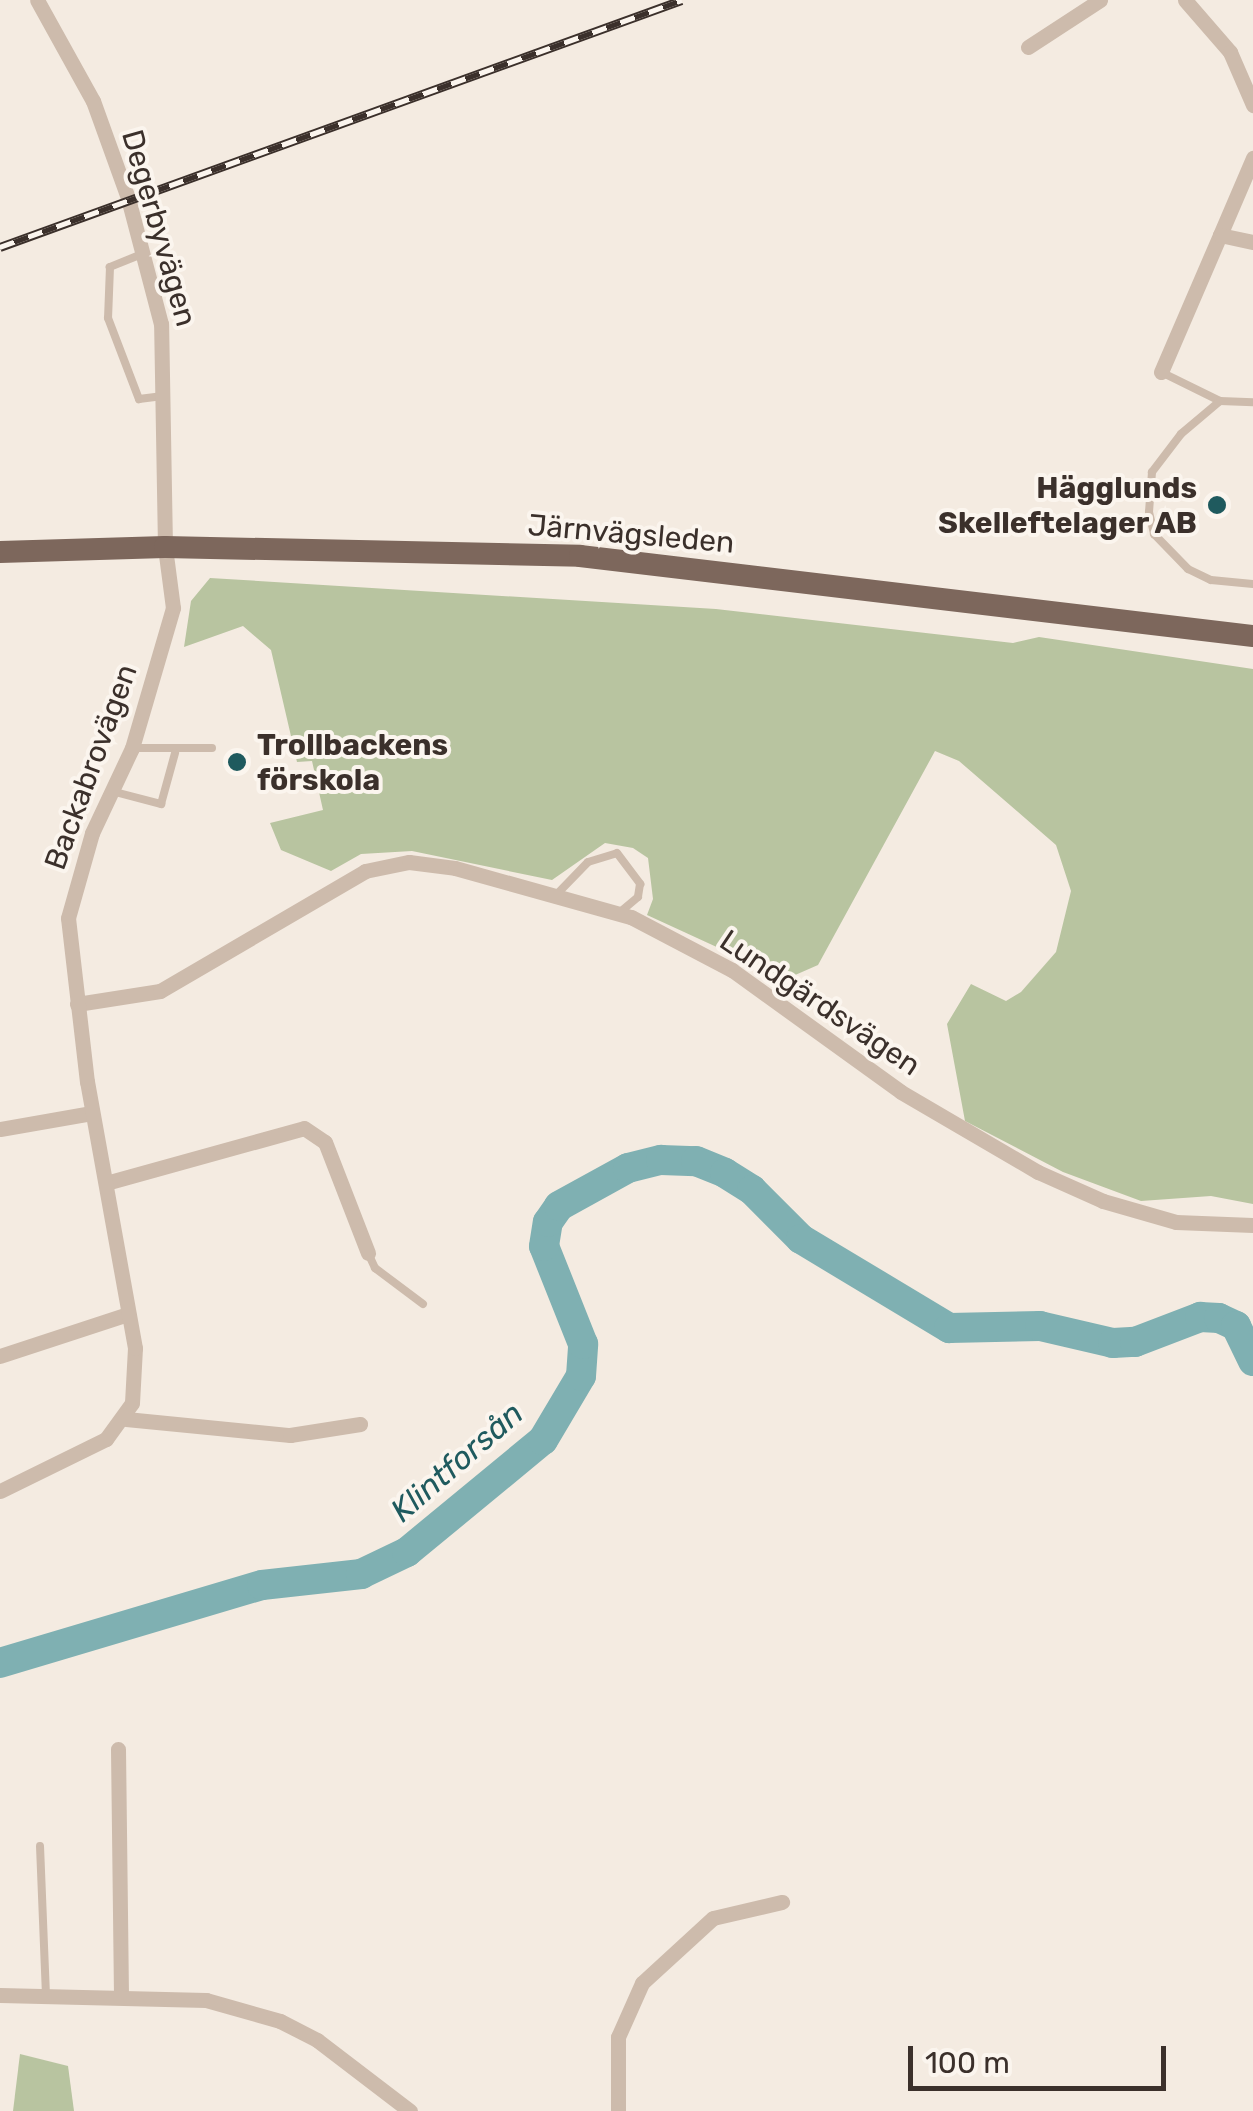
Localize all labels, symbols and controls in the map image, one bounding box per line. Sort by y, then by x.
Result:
street label: Degerbyvägen [114,126,204,330]
place label: Hägglunds Skelleftelager AB [937,470,1197,540]
marker: Hägglunds Skelleftelager AB [1206,494,1228,516]
street label: Järnvägsleden [526,507,736,561]
street label: Backabrovägen [37,659,145,875]
place label: Trollbackens förskola [257,727,448,798]
marker: Trollbackens förskola [226,751,248,773]
street label: Lundgärdsvägen [713,923,927,1083]
water label: Klintforsån [383,1394,531,1530]
scale bar [913,2026,1170,2088]
text: 100 m [925,2045,1010,2081]

